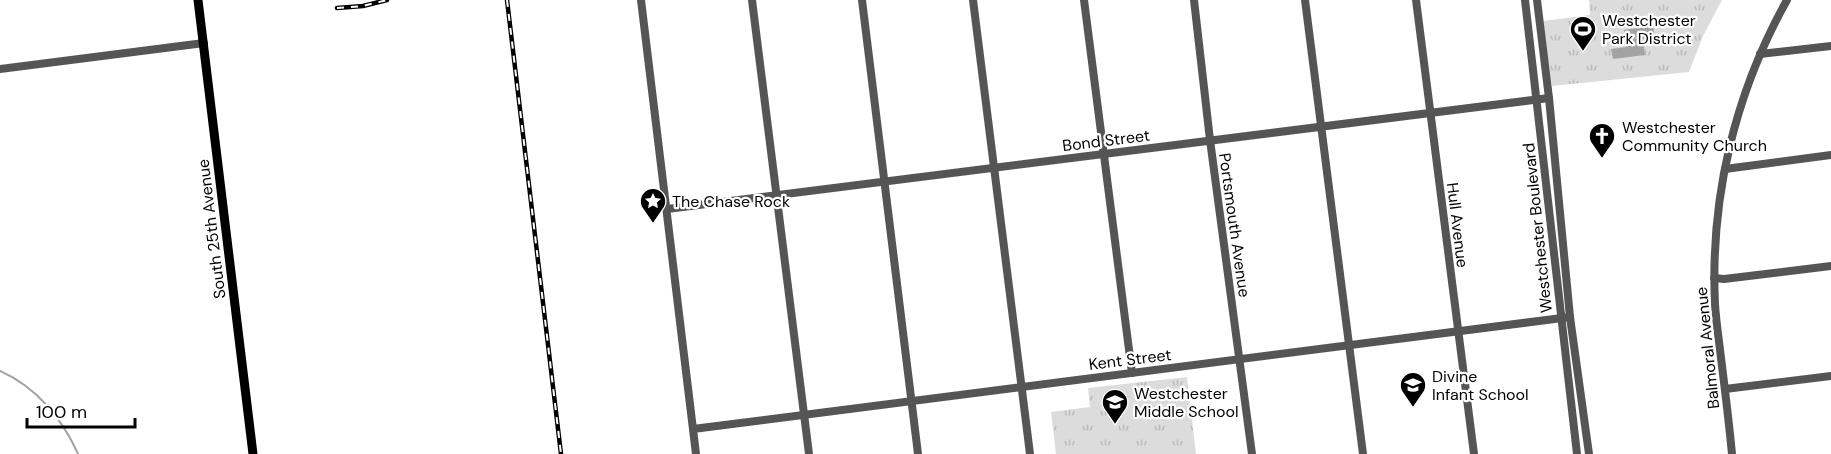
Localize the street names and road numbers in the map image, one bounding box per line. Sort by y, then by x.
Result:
street label: Bond Street [1061,125,1151,156]
street label: Westchester Boulevard [1518,142,1557,314]
street label: Portsmouth Avenue [1214,152,1255,299]
street label: South 25th Avenue [192,158,230,300]
street label: Hull Avenue [1442,181,1473,269]
street label: Balmoral Avenue [1691,286,1724,410]
street label: Kent Street [1088,344,1173,375]

